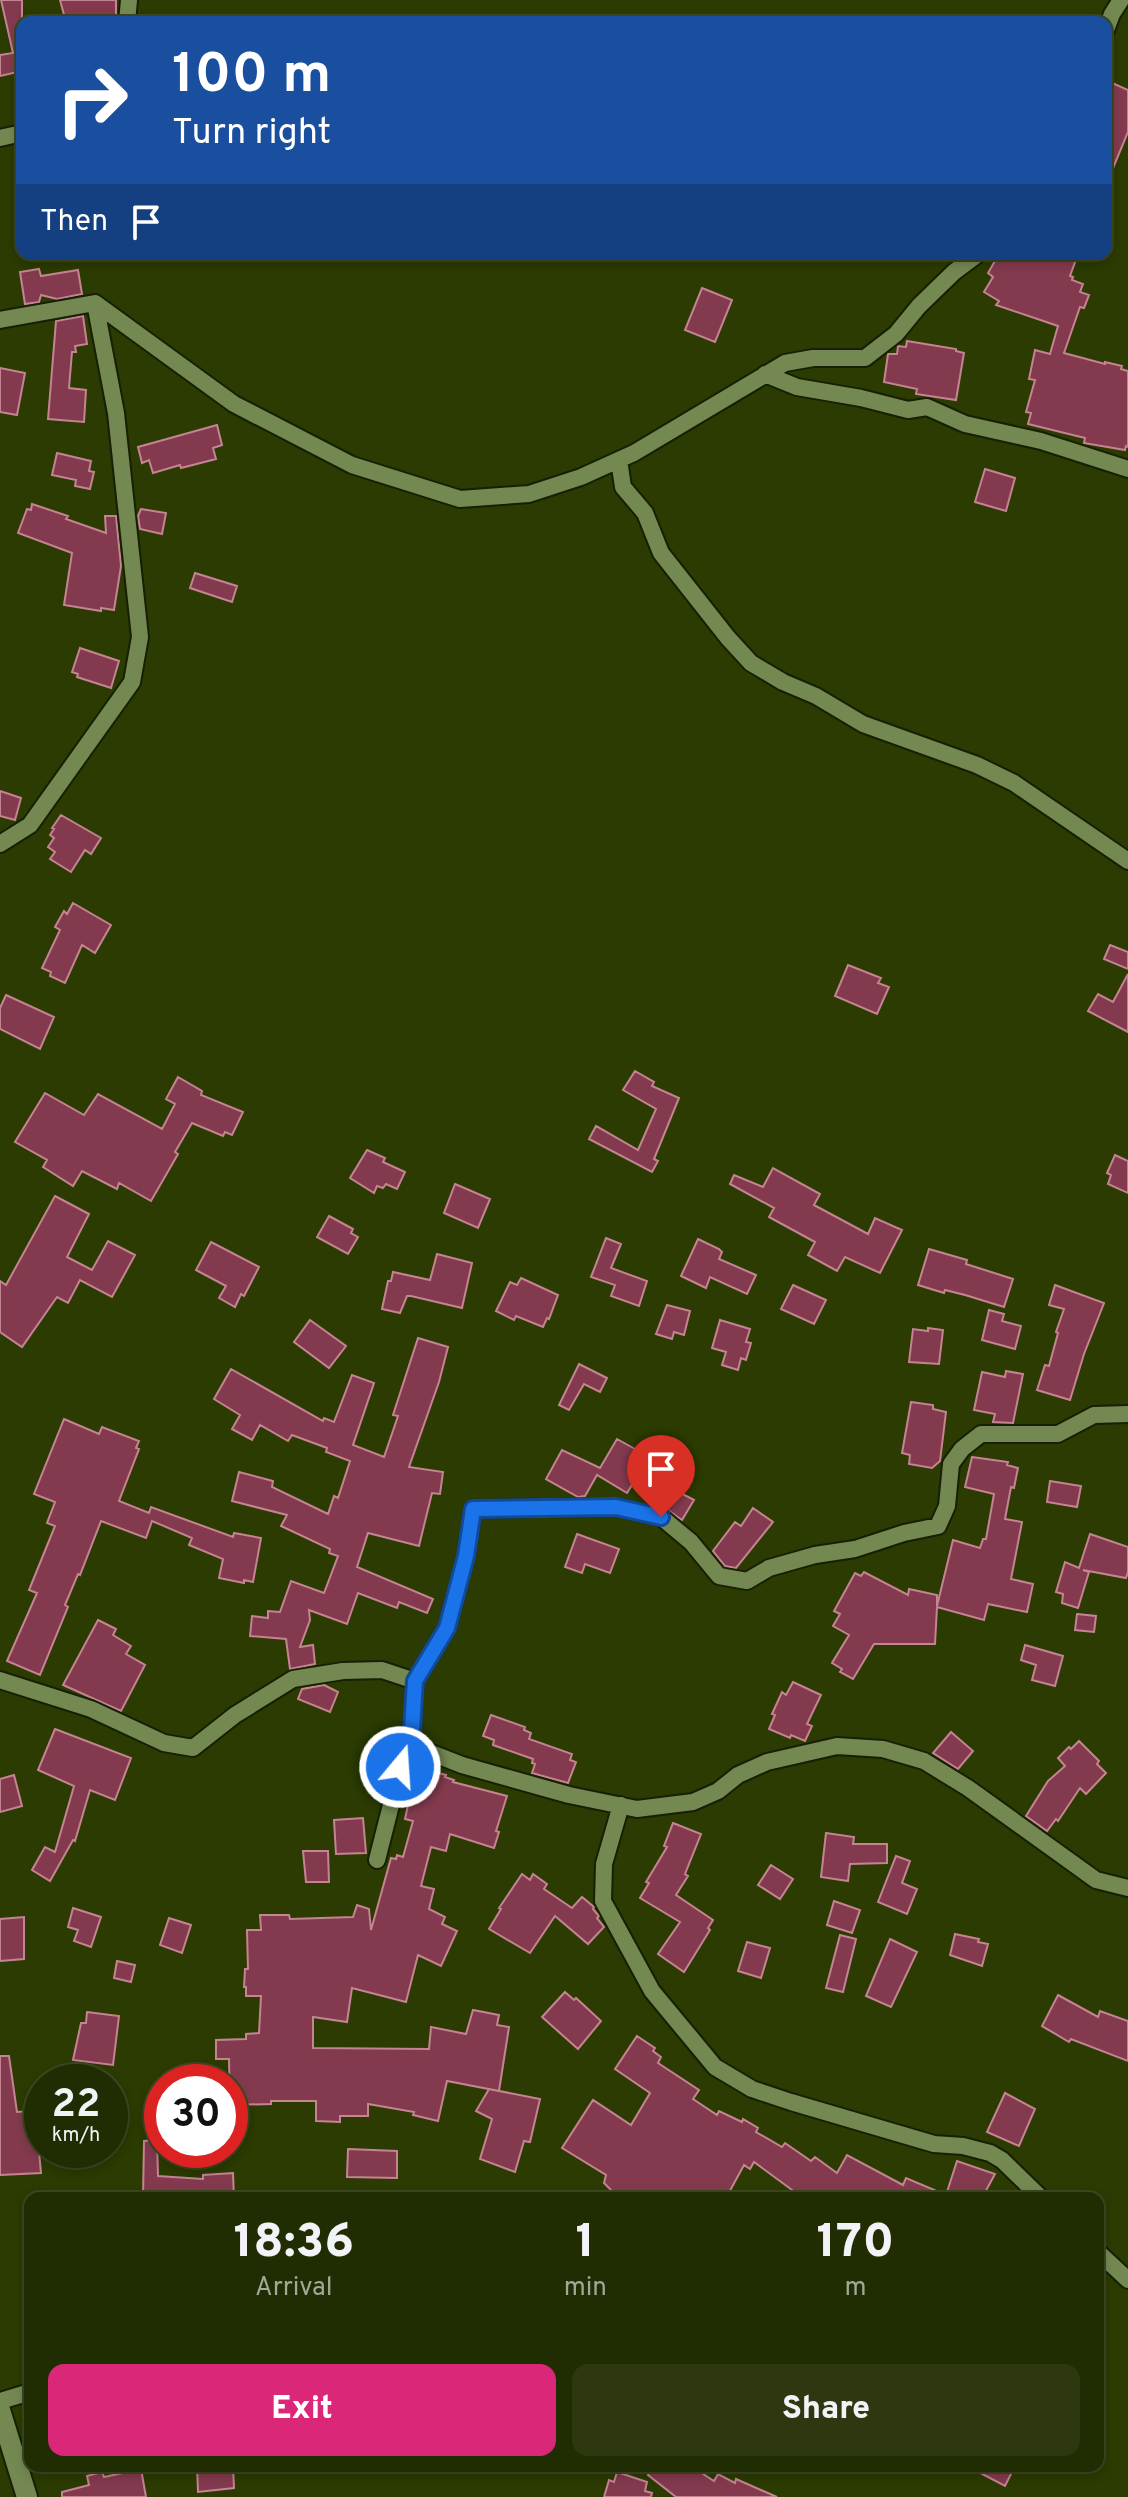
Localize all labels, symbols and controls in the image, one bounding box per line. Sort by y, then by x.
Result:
text: 100 m [172,42,331,112]
icon: right [40,48,144,152]
text: Turn right [172,111,331,157]
icon: arrive [124,200,168,244]
text: Then [40,204,108,241]
pin [627,1435,695,1517]
icon: arrive [639,1447,683,1491]
position arrow [358,1725,442,1809]
speed limit sign: 30 [144,2064,248,2168]
text: 22 [52,2081,100,2131]
text: km/h [52,2123,100,2149]
text: 18:36 [234,2214,354,2274]
text: 1 [575,2214,595,2274]
text: 170 [816,2214,894,2274]
text: Arrival [255,2272,333,2305]
text: min [564,2272,607,2305]
text: m [844,2272,866,2305]
button: Exit [48,2364,556,2456]
button: Share [572,2364,1080,2456]

